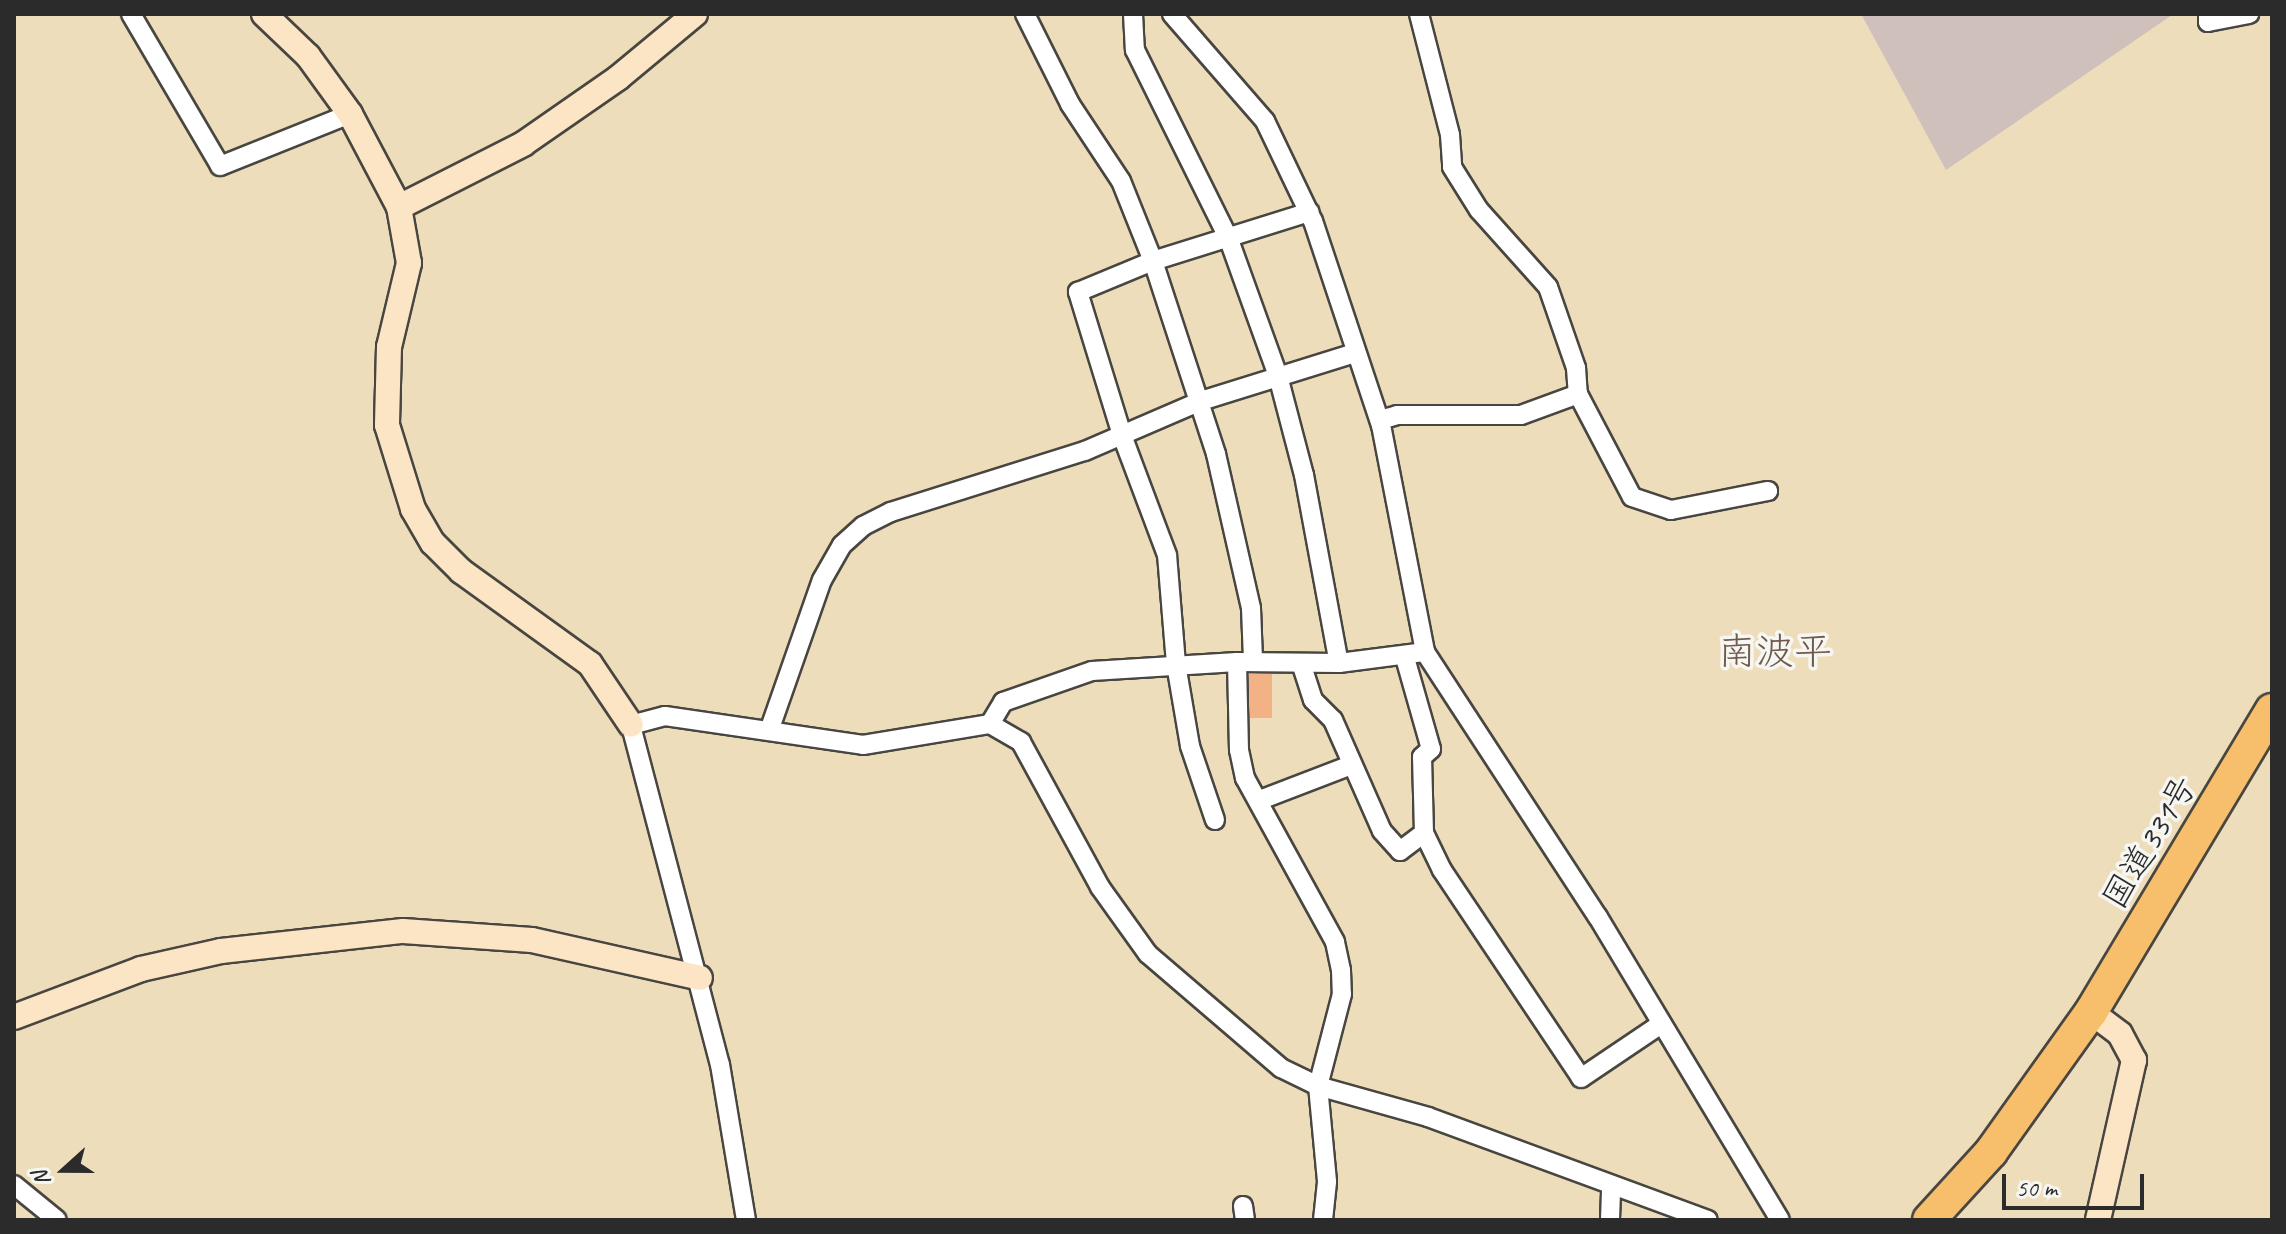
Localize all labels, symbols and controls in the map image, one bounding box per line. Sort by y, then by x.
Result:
district label: 南波平 [1718,629,1832,675]
street label: 国道331号 [2093,768,2205,916]
north arrow [24,1130,104,1210]
scale bar [2006,1158,2148,1208]
text: N [26,1167,57,1190]
text: 50 m [2016,1173,2057,1203]

